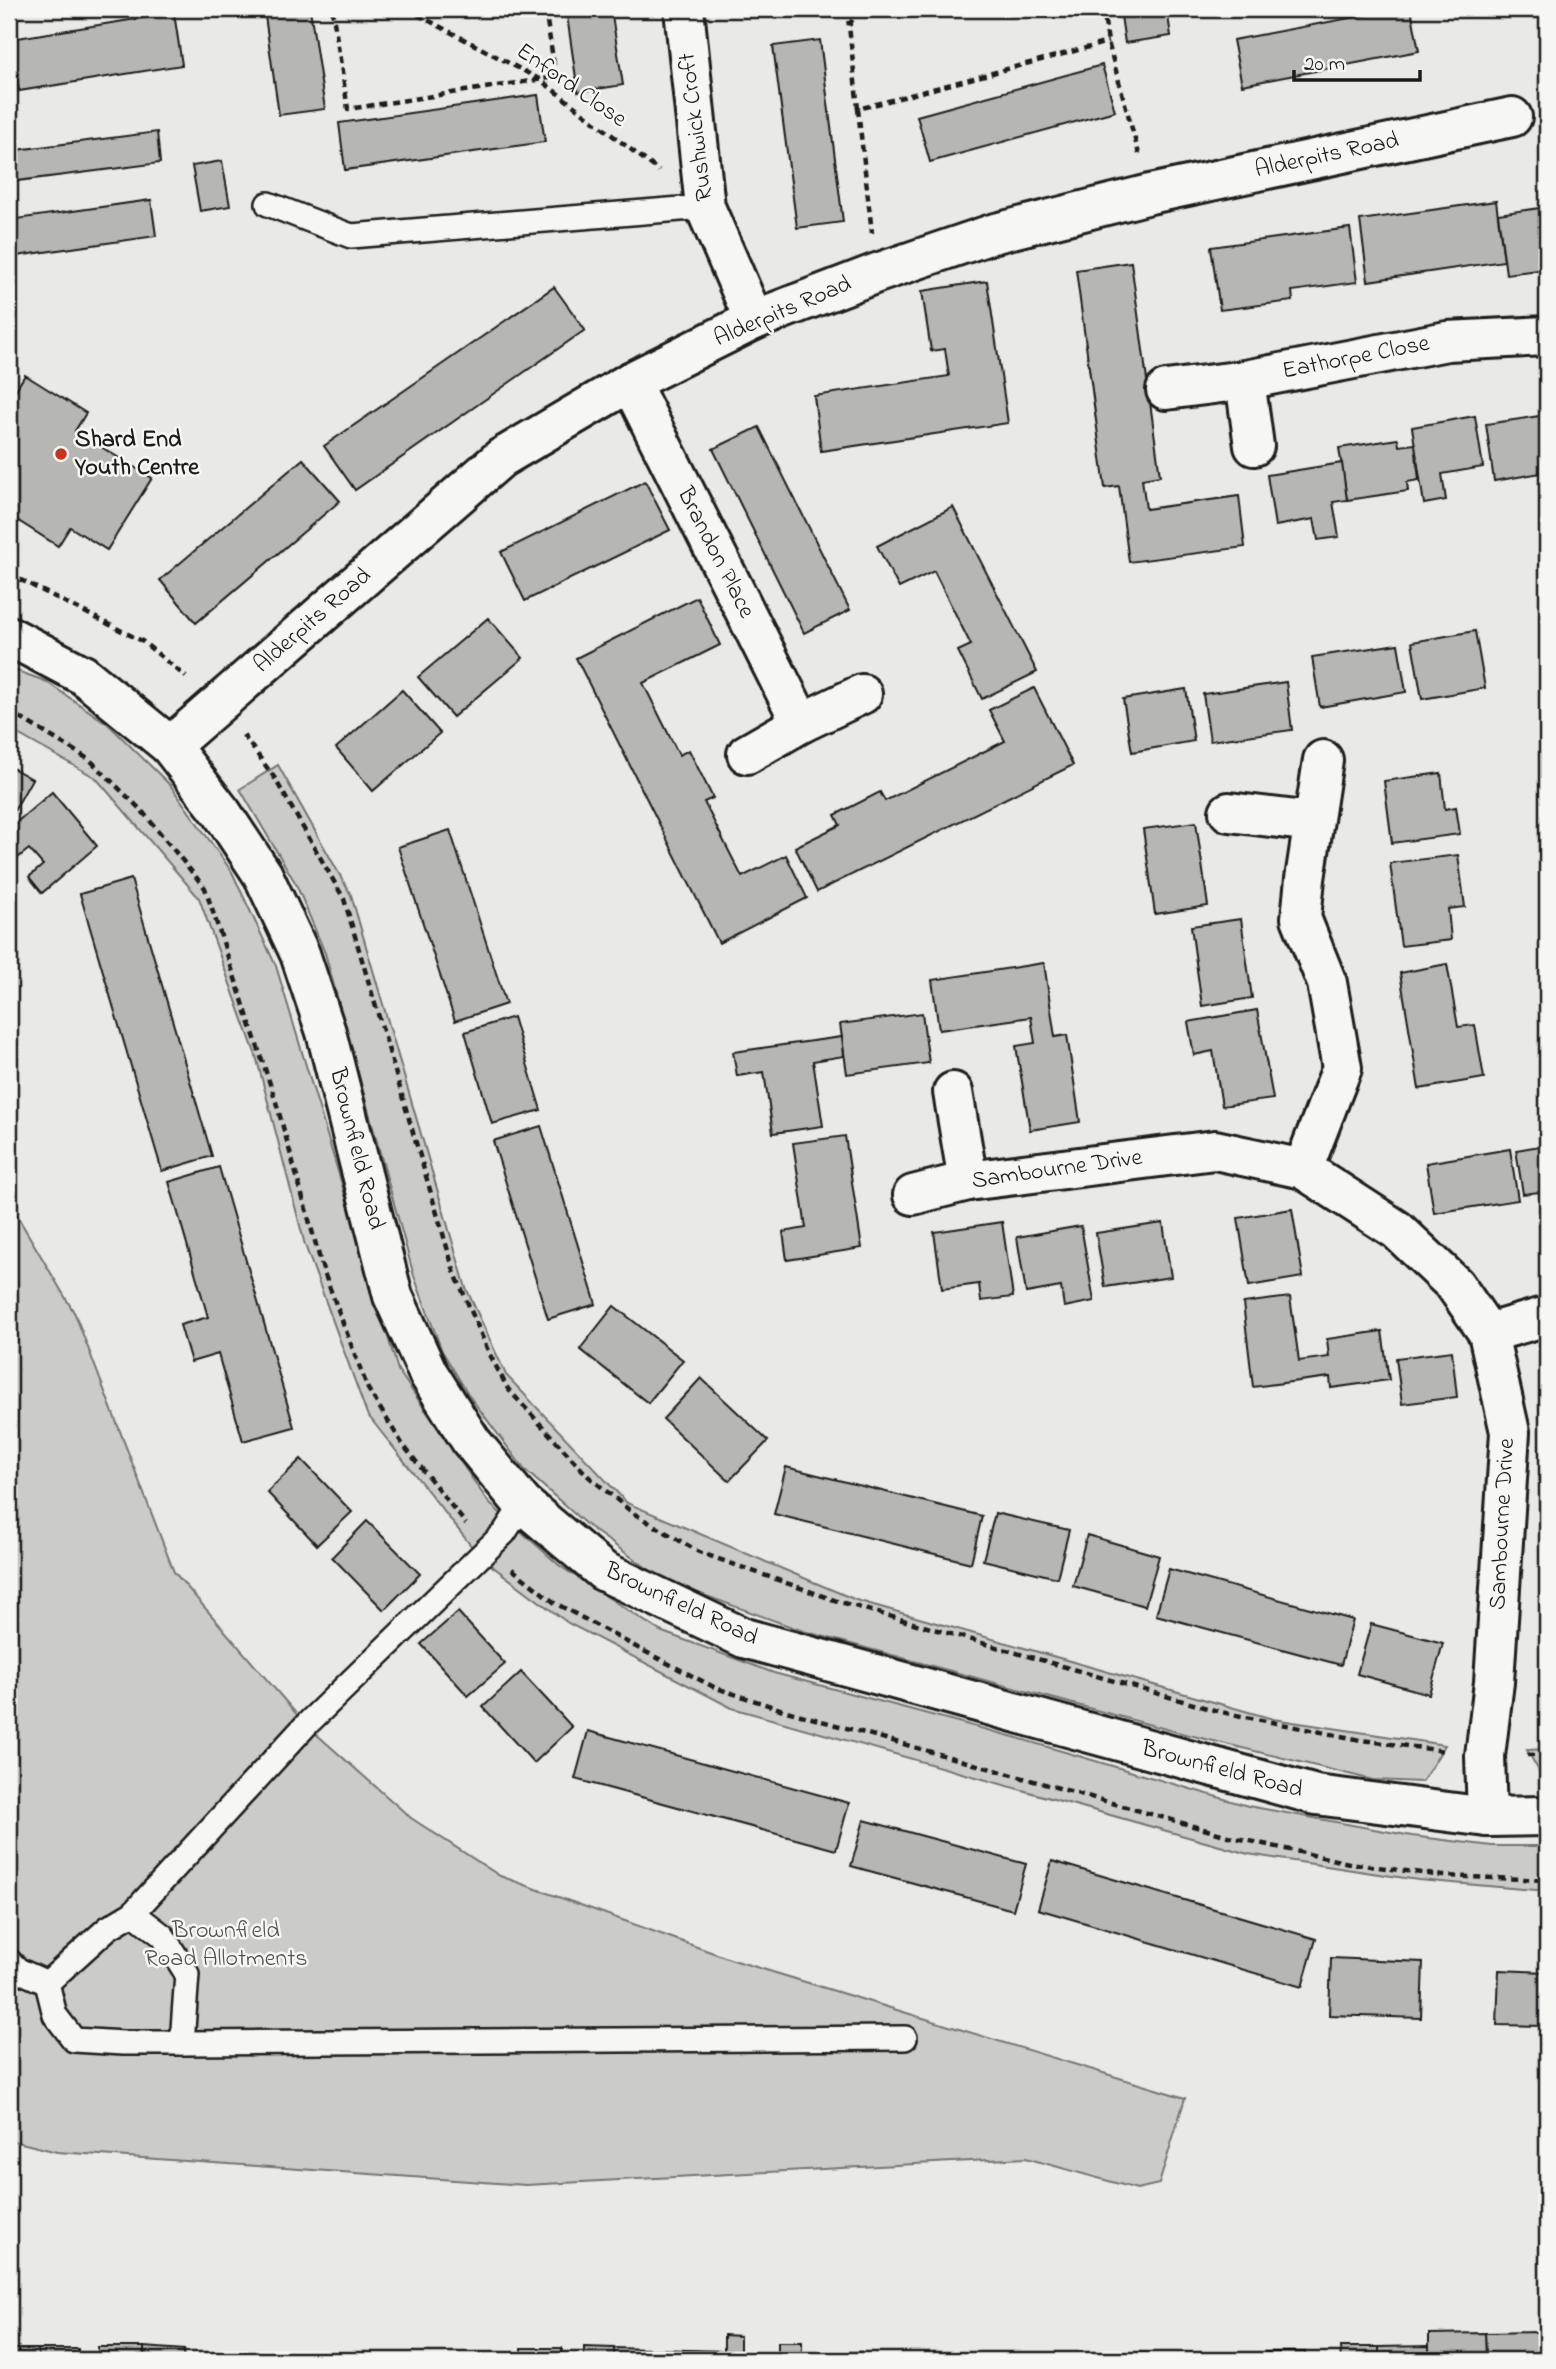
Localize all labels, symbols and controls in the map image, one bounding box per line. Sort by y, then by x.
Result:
street label: Enford Close [508,35,634,137]
scale bar [1294,38,1420,82]
text: 20 m [1304,50,1345,80]
street label: Rushwick Croft [671,51,723,203]
street label: Alderpits Road [1252,124,1403,188]
street label: Alderpits Road [709,267,858,357]
street label: Eathorpe Close [1279,327,1433,389]
place label: Shard End Youth Centre [74,423,200,486]
marker: Shard End Youth Centre [53,446,69,462]
street label: Brandon Place [666,480,763,625]
street label: Alderpits Road [246,559,380,682]
street label: Brownfield Road [319,1063,393,1234]
street label: Sambourne Drive [969,1141,1145,1199]
street label: Sambourne Drive [1481,1437,1525,1611]
street label: Brownfield Road [598,1554,764,1656]
street label: Brownfield Road [1137,1731,1307,1808]
park label: Brownfield Road Allotments [144,1914,308,1977]

